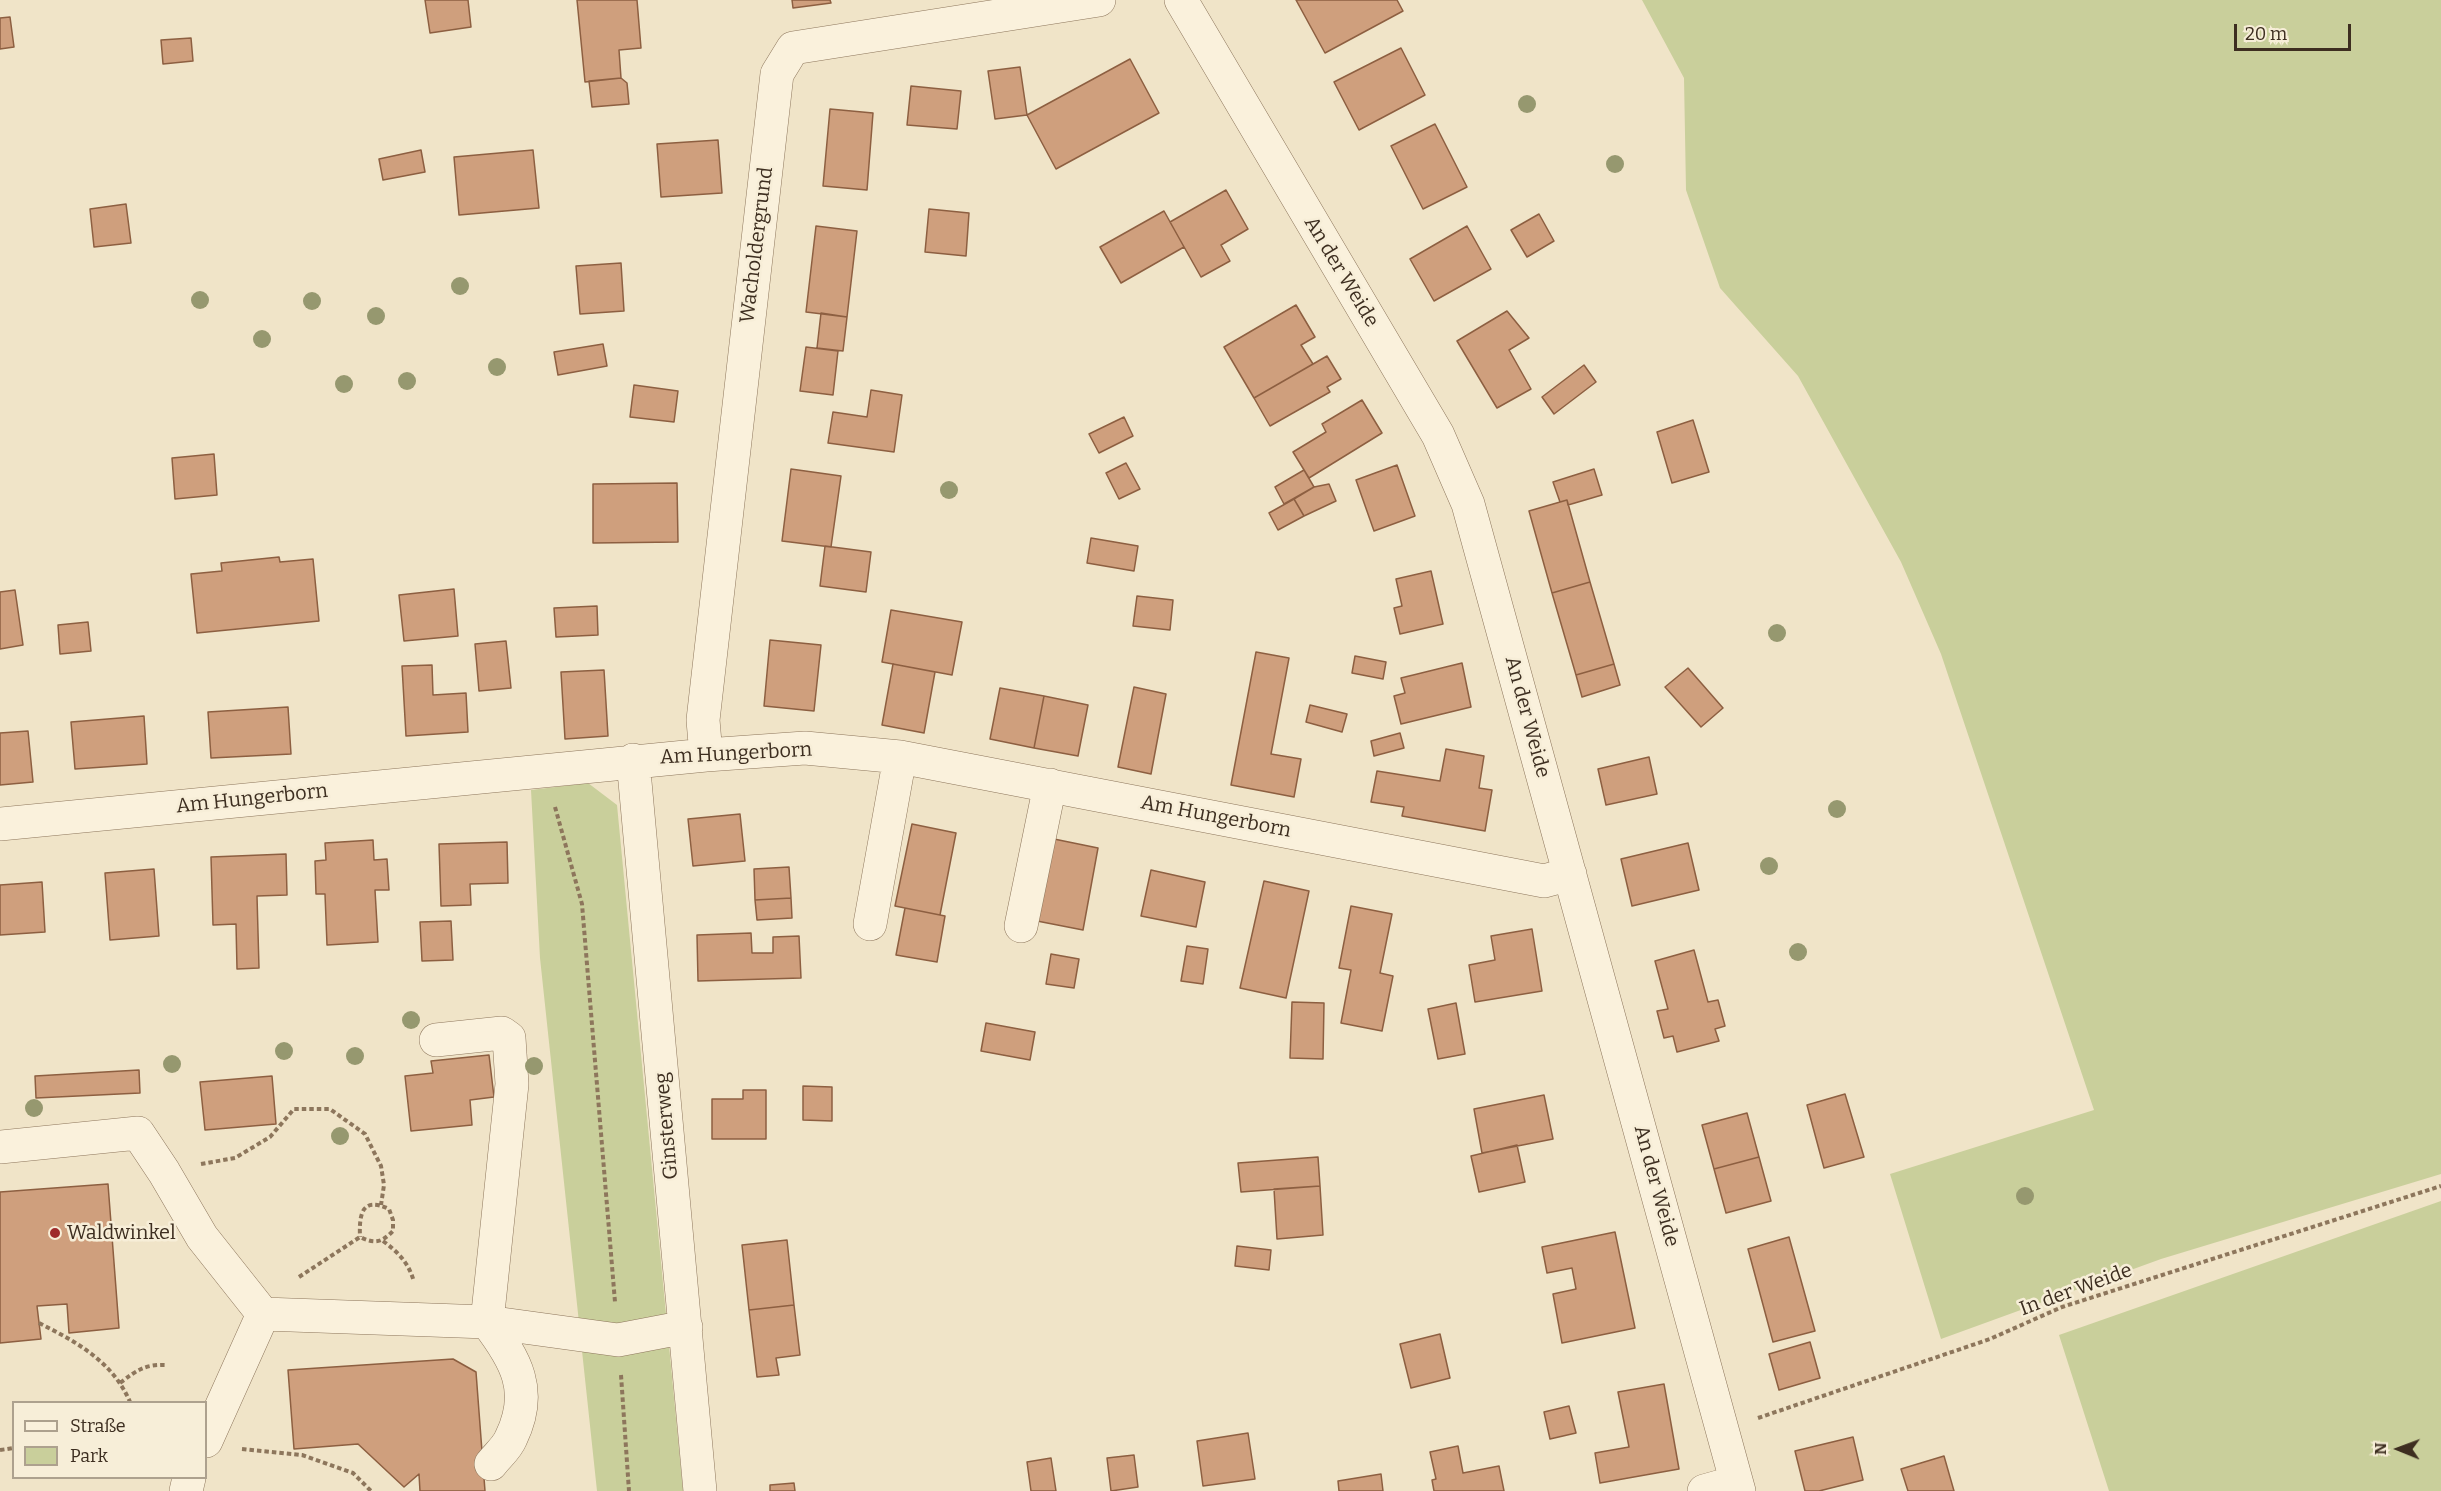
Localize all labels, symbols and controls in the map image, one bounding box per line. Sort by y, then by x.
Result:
scale bar [2237,12,2354,50]
text: 20 m [2245,23,2287,45]
street label: Wacholdergrund [736,166,778,324]
street label: An der Weide [1299,212,1383,332]
street label: An der Weide [1499,654,1555,780]
street label: Am Hungerborn [659,738,813,770]
street label: Am Hungerborn [175,779,329,819]
street label: Am Hungerborn [1139,791,1293,843]
street label: Ginsterweg [650,1071,684,1181]
street label: An der Weide [1628,1123,1684,1249]
place label: Waldwinkel [67,1221,176,1245]
marker: Waldwinkel [48,1226,62,1240]
street label: In der Weide [2016,1259,2136,1321]
legend [12,1401,207,1479]
text: Straße [70,1415,126,1437]
north arrow [2369,1419,2429,1479]
text: N [2371,1442,2390,1455]
text: Park [70,1445,108,1467]

